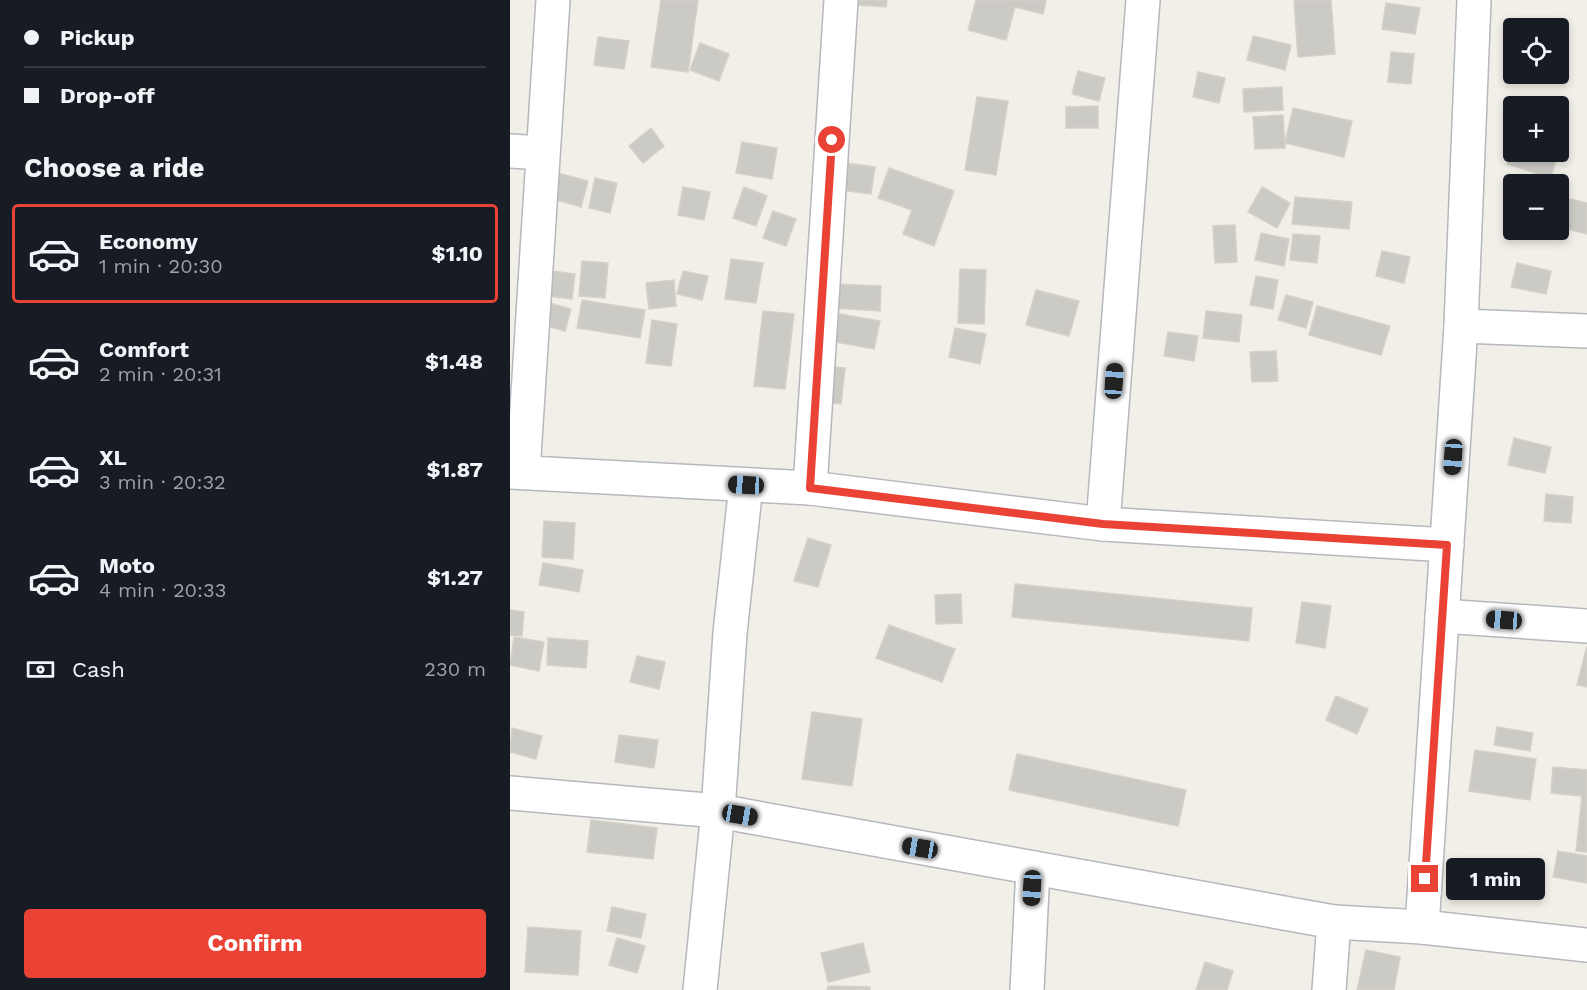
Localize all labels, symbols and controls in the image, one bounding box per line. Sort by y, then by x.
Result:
map controls [1503,18,1569,240]
button: locate [1503,18,1569,84]
text: Pickup [60,25,135,50]
text: Drop-off [60,83,155,108]
button: + [1503,96,1569,162]
route start [818,126,845,153]
text: Choose a ride [24,152,204,184]
button: − [1503,174,1569,240]
icon: car [27,227,81,281]
text: Economy [99,229,198,254]
text: $1.10 [432,241,483,266]
text: 1 min · 20:30 [99,254,223,278]
icon: car [27,335,81,389]
text: Comfort [99,337,189,362]
text: $1.48 [425,349,483,374]
text: 2 min · 20:31 [99,362,222,386]
car [1104,362,1124,400]
car [1443,438,1463,476]
icon: car [27,443,81,497]
text: XL [99,445,127,470]
text: $1.87 [427,457,483,482]
text: 3 min · 20:32 [99,470,226,494]
car [728,475,764,495]
icon: car [27,551,81,605]
text: Moto [99,553,155,578]
text: $1.27 [427,565,483,590]
text: 4 min · 20:33 [99,578,226,602]
car [1485,610,1523,630]
icon: cash [24,653,57,686]
text: Cash [72,657,125,682]
text: 230 m [424,657,486,681]
car [721,803,759,827]
car [901,836,939,860]
callout: 1 min [1446,858,1545,900]
route end [1411,865,1438,892]
text: 1 min [1470,867,1521,891]
car [1022,870,1042,906]
button: Confirm [24,909,486,978]

